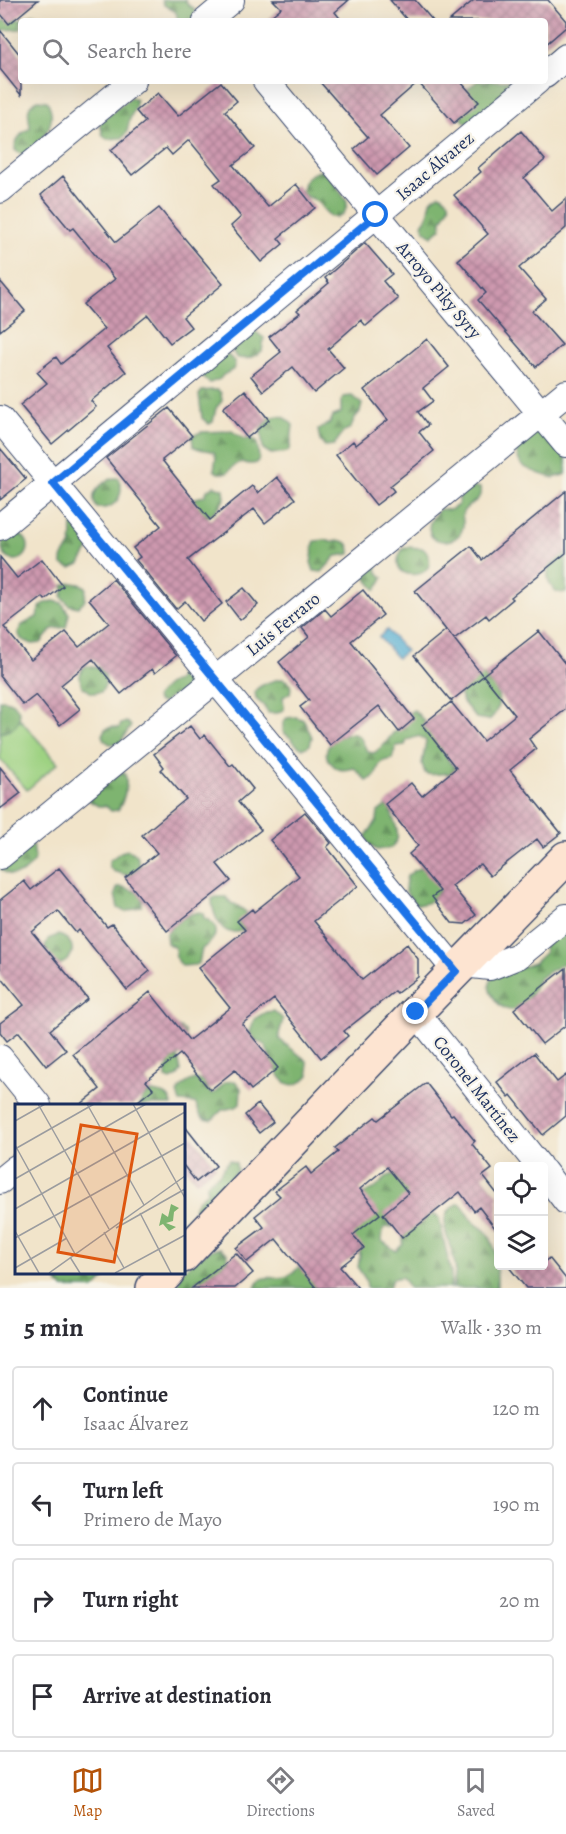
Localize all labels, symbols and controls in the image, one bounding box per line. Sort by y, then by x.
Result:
search box [18,18,548,84]
icon: search [39,35,72,68]
text: Search here [87,36,192,66]
street label: Isaac Álvarez [391,126,479,206]
route start [362,201,388,227]
street label: Arroyo Piky Syry [390,235,488,345]
street label: Luis Ferraro [241,587,325,661]
route end [402,998,428,1024]
street label: Coronel Martínez [428,1031,526,1147]
inset map [15,1104,184,1273]
map controls [494,1162,548,1270]
button: locate [494,1162,548,1216]
button: layers [494,1216,548,1270]
text: 5 min [24,1310,84,1345]
text: Walk · 330 m [441,1314,542,1341]
text: Continue [83,1380,168,1410]
icon: ahead [26,1392,59,1425]
text: 120 m [492,1395,540,1422]
text: Isaac Álvarez [83,1410,189,1437]
text: Turn left [83,1476,163,1506]
icon: left [26,1488,59,1521]
text: 190 m [493,1491,540,1518]
text: Primero de Mayo [83,1506,222,1533]
icon: right [26,1584,59,1617]
text: Turn right [83,1585,179,1615]
text: 20 m [499,1587,540,1614]
icon: arrive [26,1680,59,1713]
text: Arrive at destination [83,1681,272,1711]
tab: Map [71,1764,104,1822]
tab: Directions [246,1764,315,1822]
tab: Saved [457,1764,495,1822]

